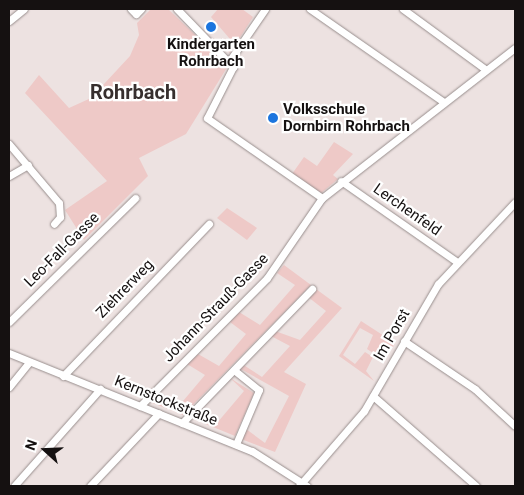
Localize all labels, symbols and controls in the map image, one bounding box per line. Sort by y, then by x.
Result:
marker: Kindergarten Rohrbach [205,21,217,33]
place label: Kindergarten Rohrbach [167,35,255,70]
district label: Rohrbach [90,80,176,104]
place label: Volksschule Dornbirn Rohrbach [283,100,410,135]
marker: Volksschule Dornbirn Rohrbach [267,112,279,124]
street label: Lerchenfeld [370,180,444,240]
street label: Leo-Fall-Gasse [21,209,103,291]
street label: Johann-Strauß-Gasse [160,250,272,366]
street label: Ziehrerweg [93,256,157,322]
street label: Im Porst [370,306,414,364]
street label: Kernstockstraße [112,372,220,430]
north arrow [20,425,70,475]
text: N [22,437,40,452]

